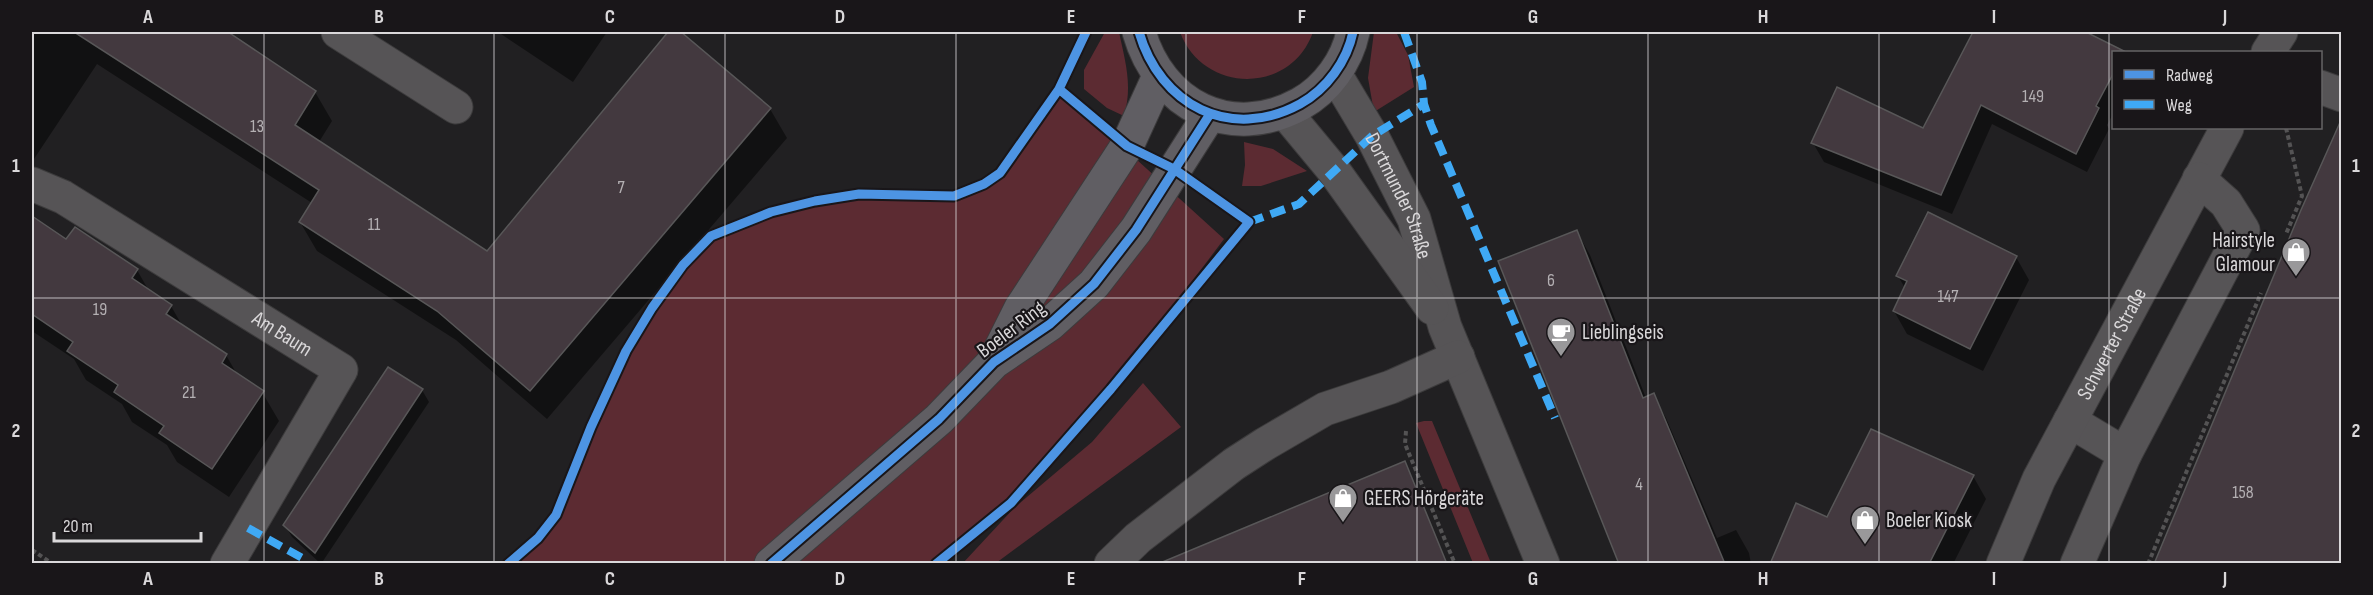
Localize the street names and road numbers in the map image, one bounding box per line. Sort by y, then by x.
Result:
street label: Dortmunder Straße [1359,129,1437,262]
street label: Schwerter Straße [2072,283,2152,404]
street label: Boeler Ring [972,296,1050,363]
street label: Am Baum [247,305,317,362]

